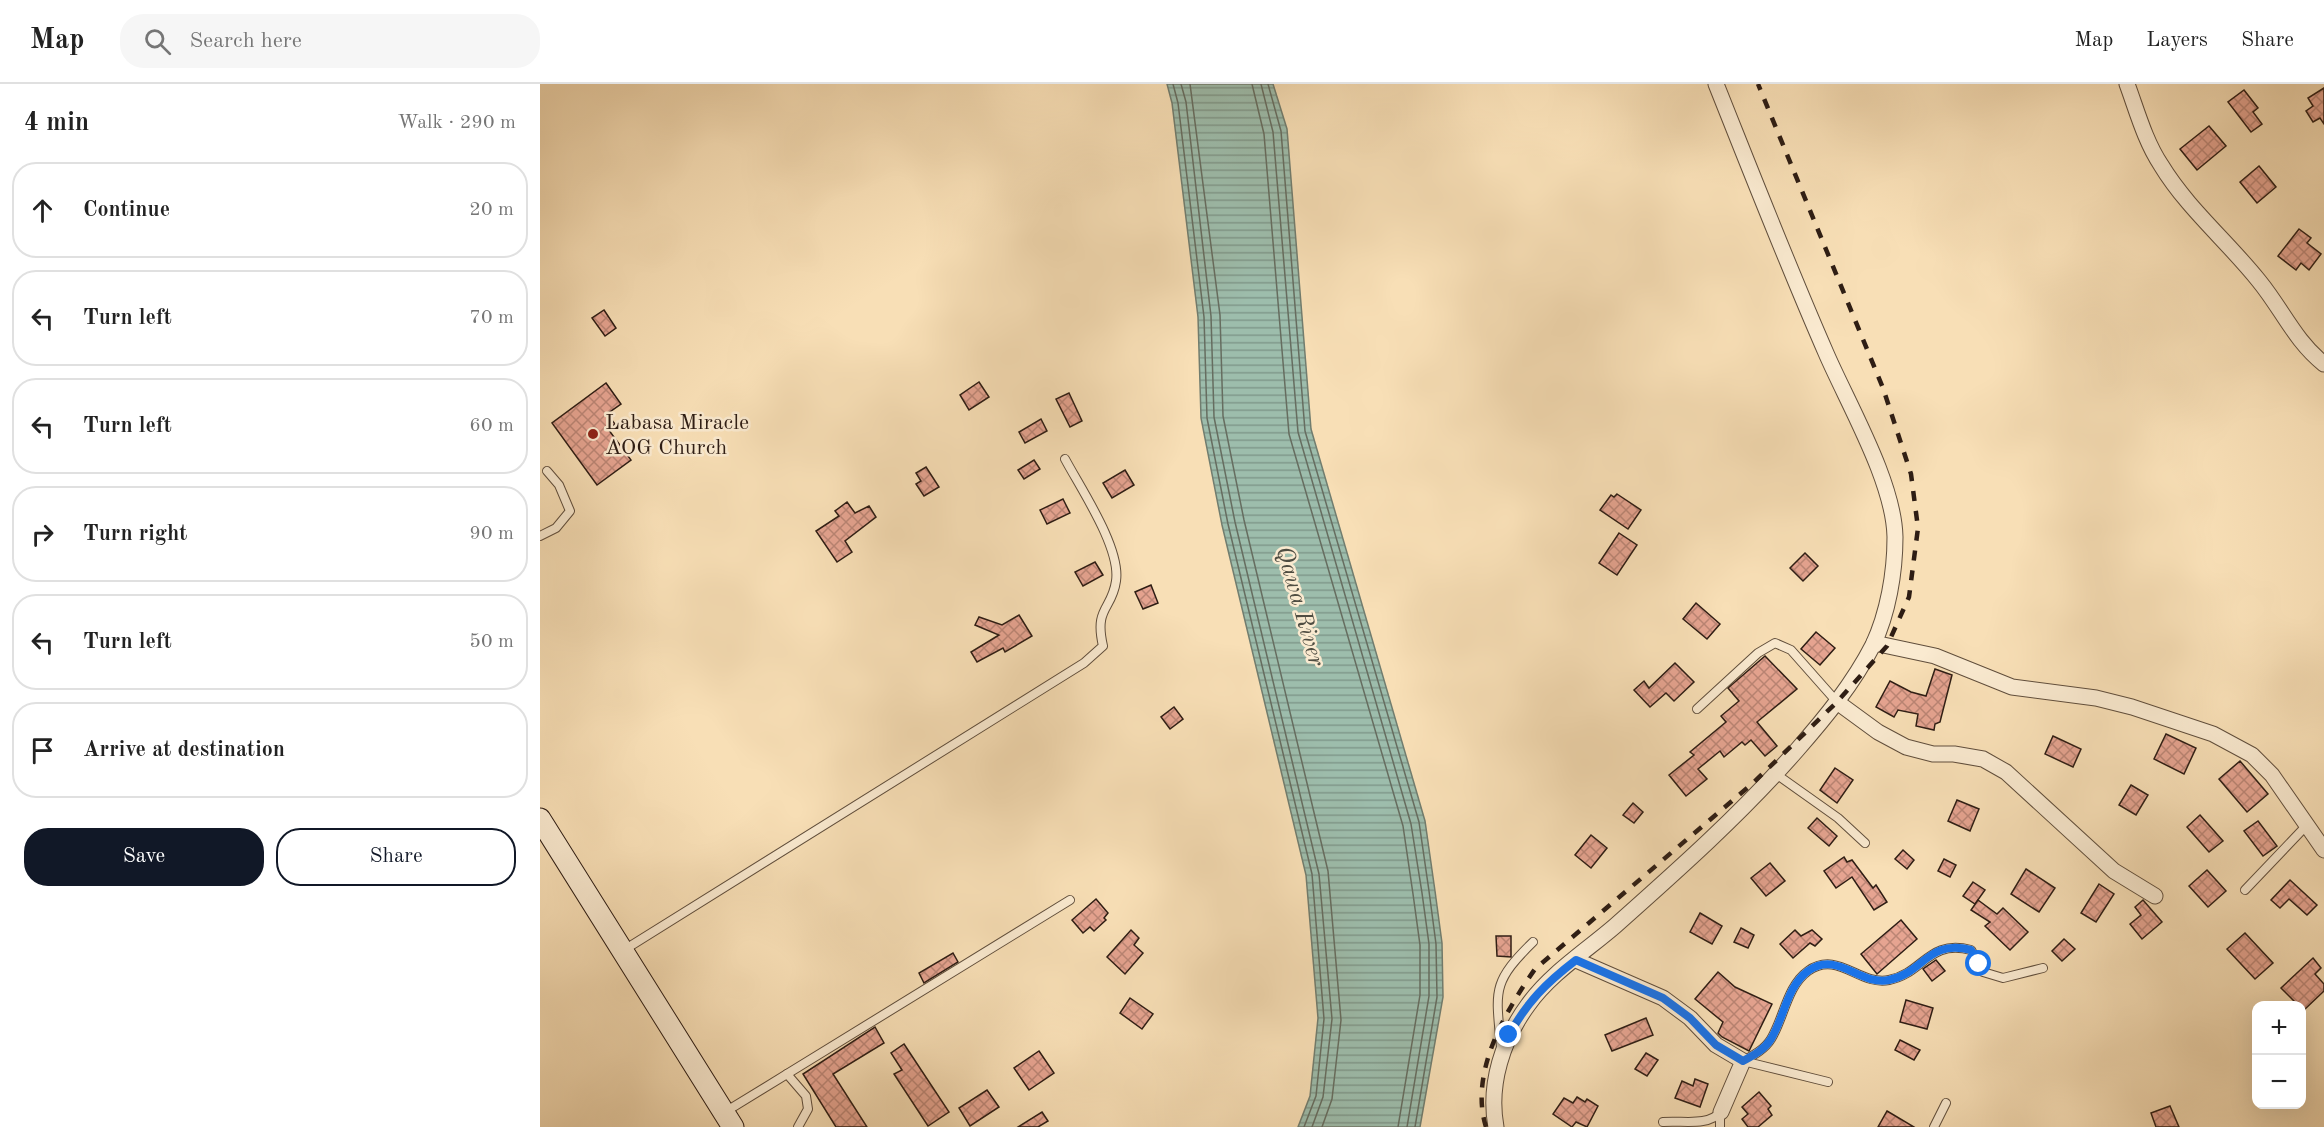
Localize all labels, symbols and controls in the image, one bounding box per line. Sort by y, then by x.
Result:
search box [120,14,540,68]
icon: search [141,25,174,58]
text: Map [30,27,84,55]
text: Search here [189,30,302,52]
text: Map [2074,30,2113,51]
text: Layers [2146,30,2208,51]
text: Share [2241,30,2294,51]
text: 4 min [24,110,89,136]
text: Walk · 290 m [397,113,516,133]
icon: ahead [26,194,59,227]
text: Continue [83,199,170,221]
text: 20 m [469,200,514,220]
icon: left [26,302,59,335]
text: Turn left [83,307,172,329]
text: 70 m [469,308,514,328]
icon: left [26,410,59,443]
place label: Labasa Miracle AOG Church [605,412,749,459]
text: Turn left [83,415,172,437]
text: 60 m [469,416,514,436]
marker: Labasa Miracle AOG Church [586,427,600,441]
icon: right [26,518,59,551]
text: Turn right [83,523,187,545]
text: 90 m [469,524,514,544]
water label: Qawa River [1271,544,1328,670]
icon: left [26,626,59,659]
text: Turn left [83,631,172,653]
text: 50 m [469,632,514,652]
icon: arrive [26,734,59,767]
text: Arrive at destination [83,739,285,761]
button: Save [24,828,264,886]
button: Share [276,828,516,886]
route start [1965,950,1991,976]
map controls [2252,1001,2306,1109]
button: + [2252,1001,2306,1055]
route end [1495,1021,1521,1047]
button: − [2252,1055,2306,1109]

